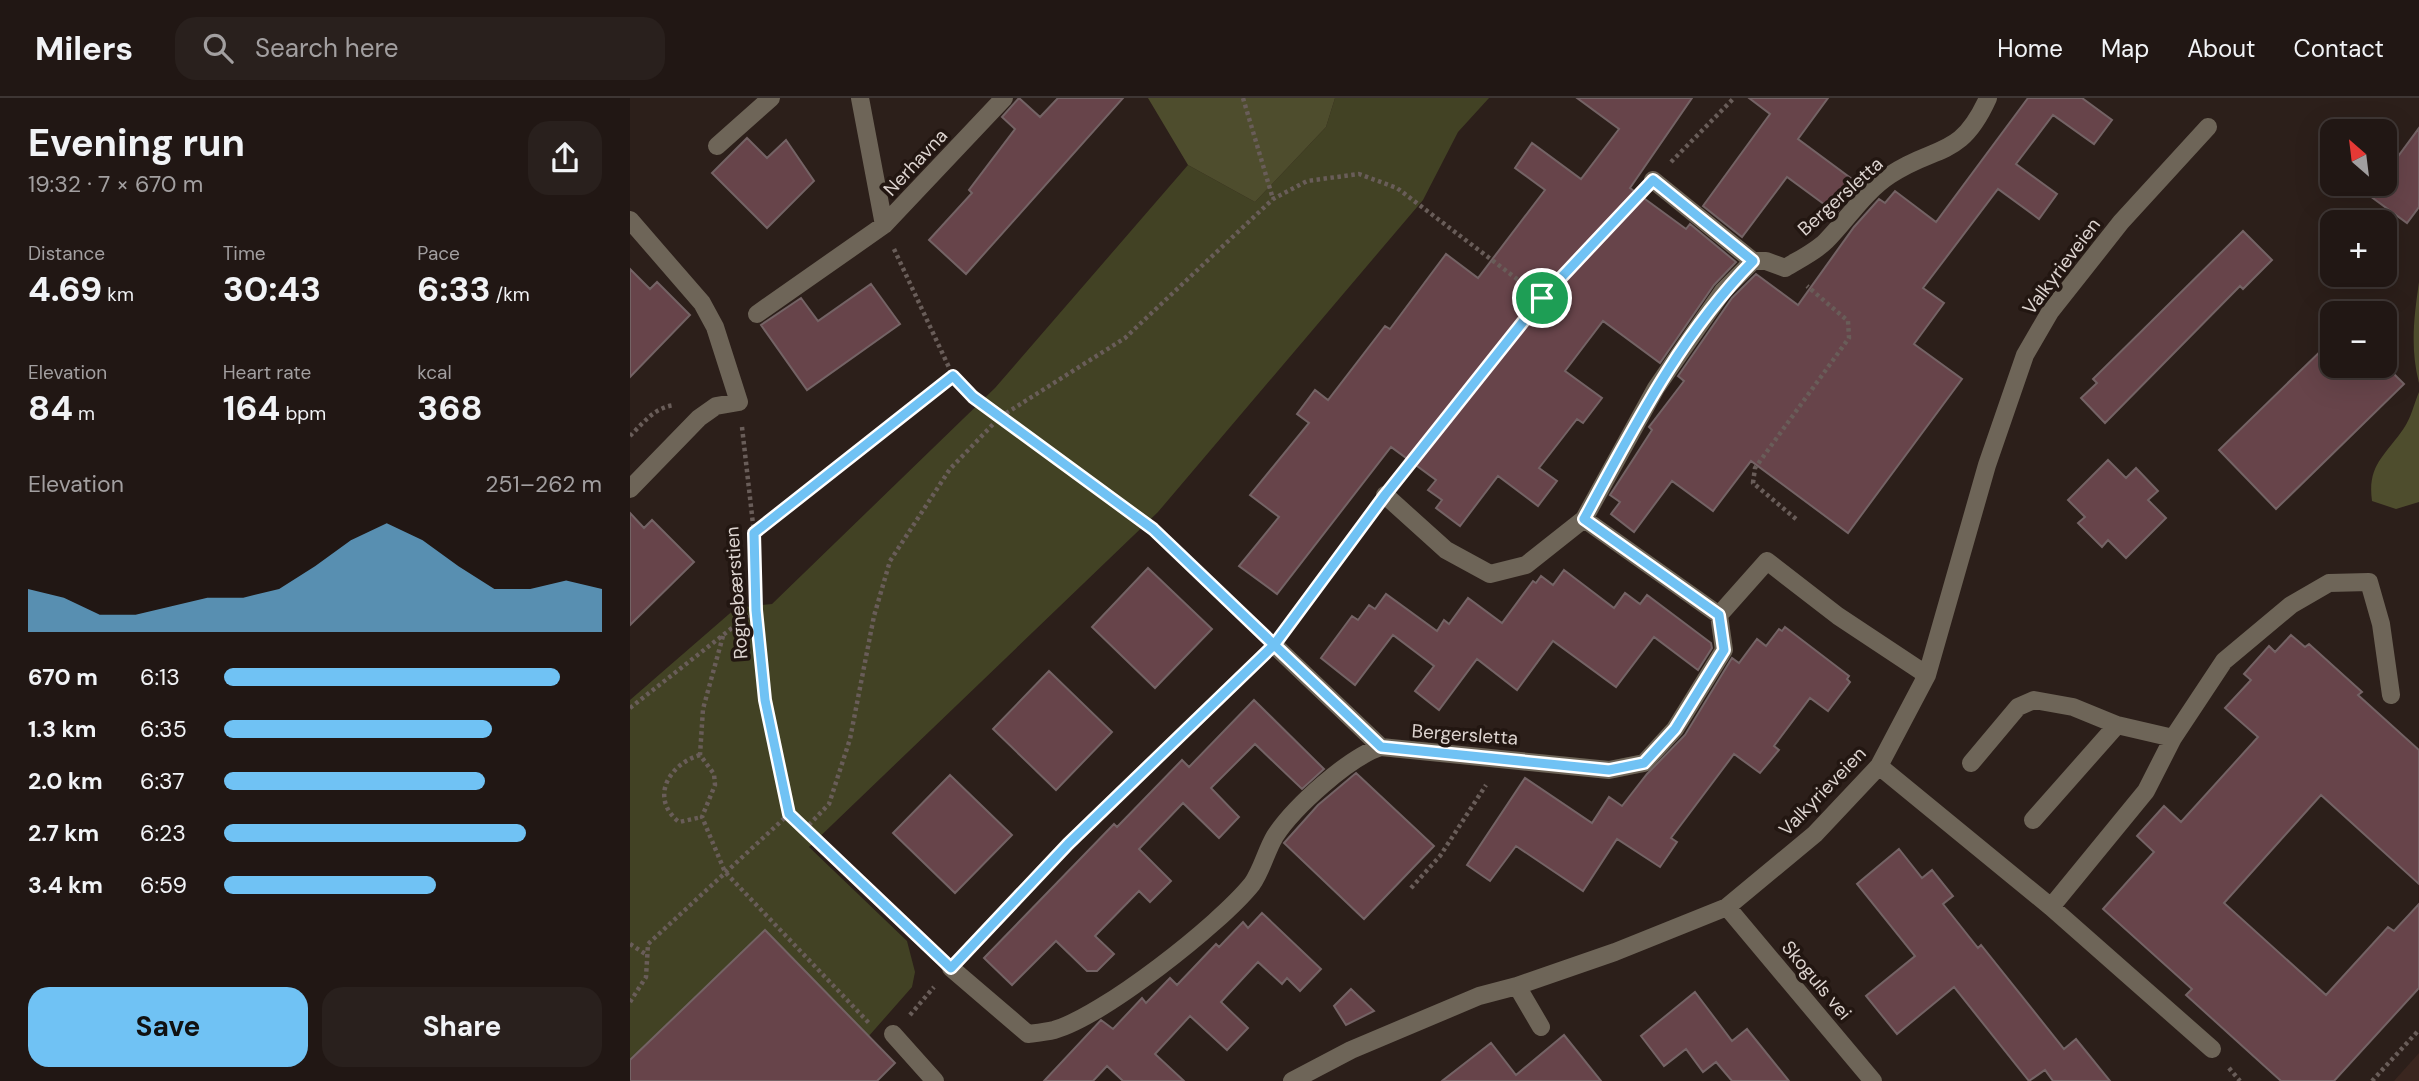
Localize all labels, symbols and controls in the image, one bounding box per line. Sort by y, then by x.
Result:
search box [175,17,665,80]
text: Milers [35,27,133,70]
icon: search [199,29,237,67]
text: Search here [255,31,398,65]
text: Home [1997,33,2063,64]
text: Map [2101,33,2149,64]
text: About [2187,33,2256,64]
text: Contact [2294,33,2384,64]
text: Evening run [28,118,245,168]
north arrow [2320,119,2398,196]
map controls [2320,119,2397,378]
button: share [528,121,602,195]
street label: Nerhavna [878,123,953,201]
street label: Bergersletta [1792,151,1888,241]
text: 19:32 · 7 × 670 m [28,169,203,199]
button: + [2320,210,2397,287]
street label: Valkyrieveien [2017,213,2106,320]
text: Distance [28,241,105,266]
text: Time [223,241,266,266]
text: Pace [417,241,460,266]
text: 4.69 [28,266,102,312]
text: 30:43 [223,266,321,312]
text: 6:33 [417,266,491,312]
pin [1512,268,1572,328]
icon: arrive [1523,279,1561,317]
text: km [102,282,134,307]
text: /km [491,282,530,307]
button: − [2320,301,2397,378]
text: Elevation [28,360,107,385]
text: Heart rate [223,360,311,385]
text: kcal [417,360,452,385]
text: 84 [28,385,73,431]
text: 164 [223,385,280,431]
text: 368 [417,385,483,431]
text: m [73,401,95,426]
text: bpm [280,401,326,426]
text: Elevation [28,469,124,499]
text: 251–262 m [485,469,602,499]
street label: Rognebærstien [719,526,754,660]
text: 670 m [28,662,98,692]
text: 6:13 [140,662,180,692]
text: 1.3 km [28,714,96,744]
text: 6:35 [140,714,187,744]
street label: Bergersletta [1411,718,1519,751]
street label: Valkyrieveien [1773,741,1871,841]
text: 2.0 km [28,766,103,796]
text: 6:37 [140,766,185,796]
text: 2.7 km [28,818,99,848]
text: 6:23 [140,818,186,848]
text: 3.4 km [28,870,103,900]
text: 6:59 [140,870,187,900]
street label: Skoguls vei [1776,936,1857,1025]
button: Save [28,987,308,1067]
button: Share [322,987,602,1067]

